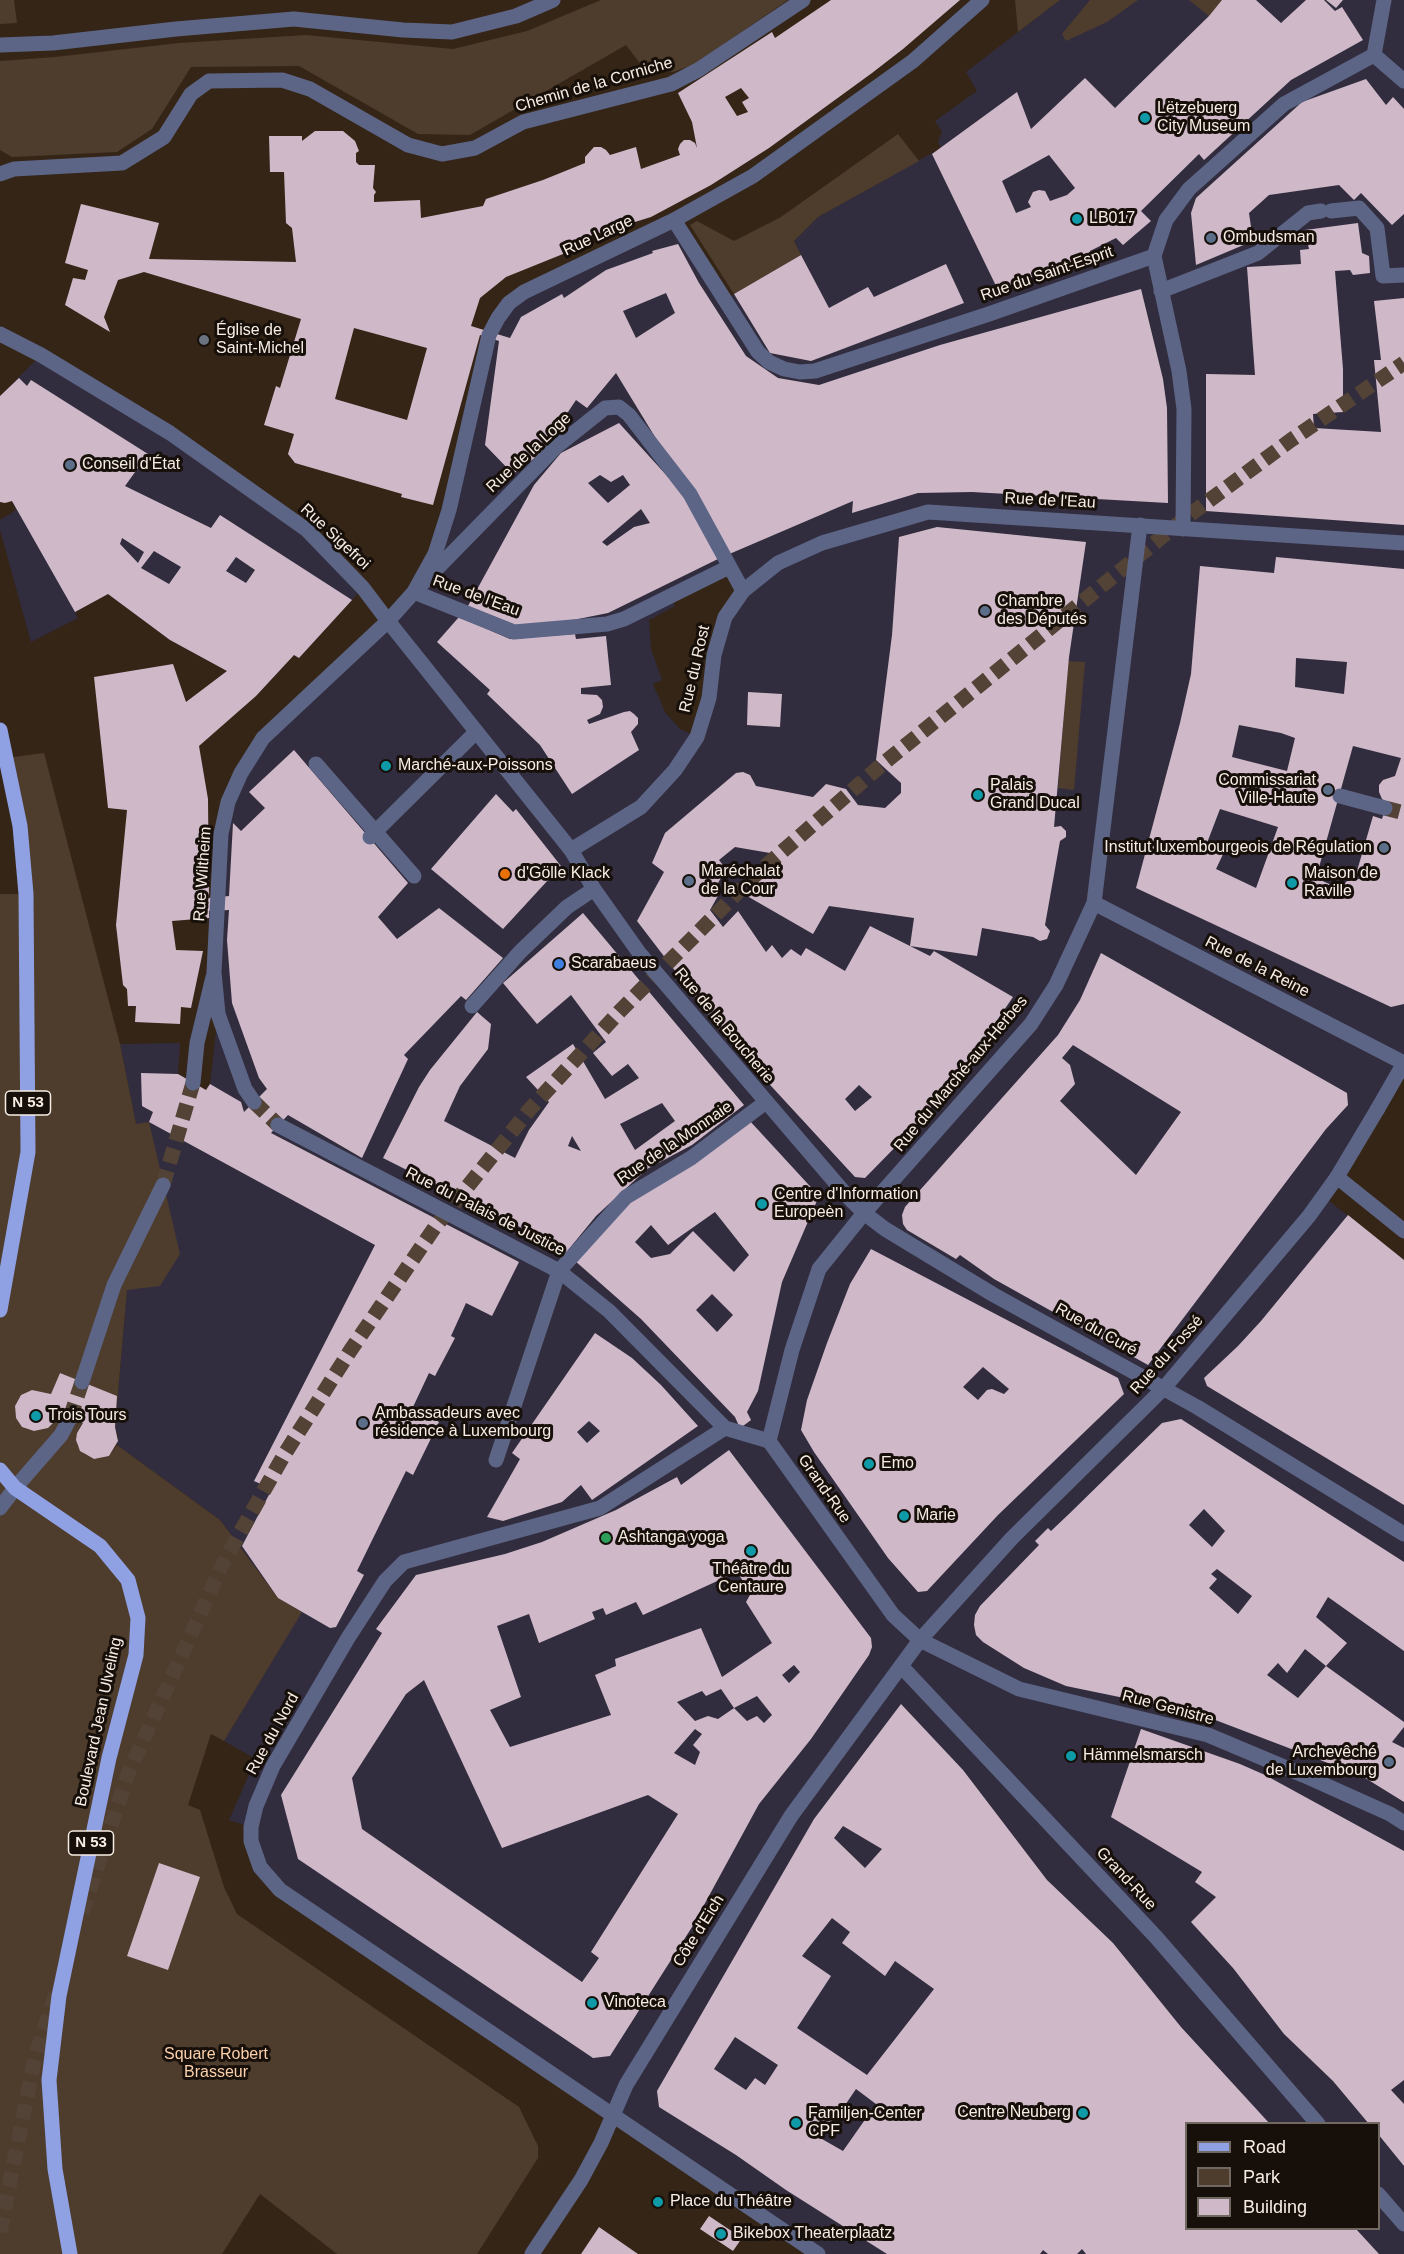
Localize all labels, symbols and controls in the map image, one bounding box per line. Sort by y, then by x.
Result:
street label: Chemin de la Corniche [513,53,675,117]
place label: Lëtzebuerg City Museum [1157,99,1250,137]
marker: Lëtzebuerg City Museum [1138,111,1152,125]
place label: LB017 [1089,209,1135,229]
street label: Rue Large [560,212,636,260]
marker: LB017 [1070,212,1084,226]
place label: Ombudsman [1223,228,1315,248]
marker: Ombudsman [1204,231,1218,245]
street label: Rue du Saint-Esprit [978,242,1116,306]
place label: Église de Saint-Michel [216,321,304,359]
marker: Église de Saint-Michel [197,333,211,347]
street label: Rue de la Loge [483,409,575,497]
place label: Conseil d'État [82,455,180,475]
marker: Conseil d'État [63,458,77,472]
street label: Rue de l'Eau [1004,489,1096,513]
street label: Rue Sigefroi [296,500,374,574]
street label: Rue de l'Eau [430,571,522,621]
place label: Chambre des Députés [997,592,1087,630]
marker: Chambre des Députés [978,604,992,618]
street label: Rue du Rost [676,624,714,714]
place label: Marché-aux-Poissons [398,756,553,776]
marker: Marché-aux-Poissons [379,759,393,773]
place label: Commissariat Ville-Haute [1218,771,1316,809]
place label: Palais Grand Ducal [990,776,1080,814]
marker: Commissariat Ville-Haute [1321,783,1335,797]
marker: Palais Grand Ducal [971,788,985,802]
street label: Rue Wiltheim [190,826,216,922]
place label: Institut luxembourgeois de Régulation [1104,838,1372,858]
marker: Institut luxembourgeois de Régulation [1377,841,1391,855]
place label: Maréchalat de la Cour [701,862,780,900]
place label: d'Gölle Klack [517,864,610,884]
place label: Maison de Raville [1304,864,1378,902]
marker: d'Gölle Klack [498,867,512,881]
marker: Maréchalat de la Cour [682,874,696,888]
marker: Maison de Raville [1285,876,1299,890]
street label: Rue de la Reine [1202,932,1312,1002]
place label: Scarabaeus [571,954,656,974]
marker: Scarabaeus [552,957,566,971]
street label: Rue de la Boucherie [670,964,778,1088]
street label: Rue du Marché-aux-Herbes [890,992,1032,1156]
road number: N 53 [6,1091,51,1115]
street label: Rue de la Monnaie [614,1097,736,1189]
street label: Rue du Palais de Justice [402,1163,568,1261]
place label: Centre d'Information Europeèn [774,1185,918,1223]
marker: Centre d'Information Europeèn [755,1197,769,1211]
street label: Rue du Curé [1052,1300,1140,1360]
street label: Rue du Fossé [1127,1312,1207,1398]
place label: Ambassadeurs avec résidence à Luxembourg [375,1404,551,1442]
place label: Trois Tours [48,1406,127,1426]
marker: Trois Tours [29,1409,43,1423]
marker: Ambassadeurs avec résidence à Luxembourg [356,1416,370,1430]
street label: Grand-Rue [793,1451,855,1527]
place label: Emo [881,1454,914,1474]
marker: Emo [862,1457,876,1471]
place label: Marie [916,1506,956,1526]
marker: Marie [897,1509,911,1523]
place label: Ashtanga yoga [618,1528,725,1548]
marker: Ashtanga yoga [599,1531,613,1545]
marker: Théâtre du Centaure [744,1544,758,1558]
place label: Théâtre du Centaure [712,1560,790,1598]
street label: Boulevard Jean Ulveling [72,1636,126,1808]
street label: Rue Genistre [1120,1687,1216,1729]
street label: Rue du Nord [243,1690,303,1778]
place label: Archevêché de Luxembourg [1266,1743,1377,1781]
place label: Hämmelsmarsch [1083,1746,1203,1766]
marker: Hämmelsmarsch [1064,1749,1078,1763]
marker: Archevêché de Luxembourg [1382,1755,1396,1769]
road number: N 53 [68,1831,113,1855]
street label: Grand-Rue [1092,1844,1160,1914]
street label: Côte d'Eich [669,1891,729,1971]
place label: Vinoteca [604,1993,666,2013]
marker: Vinoteca [585,1996,599,2010]
park label: Square Robert Brasseur [164,2045,268,2083]
place label: Centre Neuberg [957,2103,1071,2123]
place label: Familjen-Center CPF [808,2104,922,2142]
marker: Centre Neuberg [1076,2106,1090,2120]
marker: Familjen-Center CPF [789,2116,803,2130]
legend [1185,2122,1380,2230]
text: Road [1243,2137,1286,2157]
text: Park [1243,2167,1280,2187]
place label: Place du Théâtre [670,2192,792,2212]
marker: Place du Théâtre [651,2195,665,2209]
text: Building [1243,2197,1307,2217]
place label: Bikebox Theaterplaatz [733,2224,892,2244]
marker: Bikebox Theaterplaatz [714,2227,728,2241]

